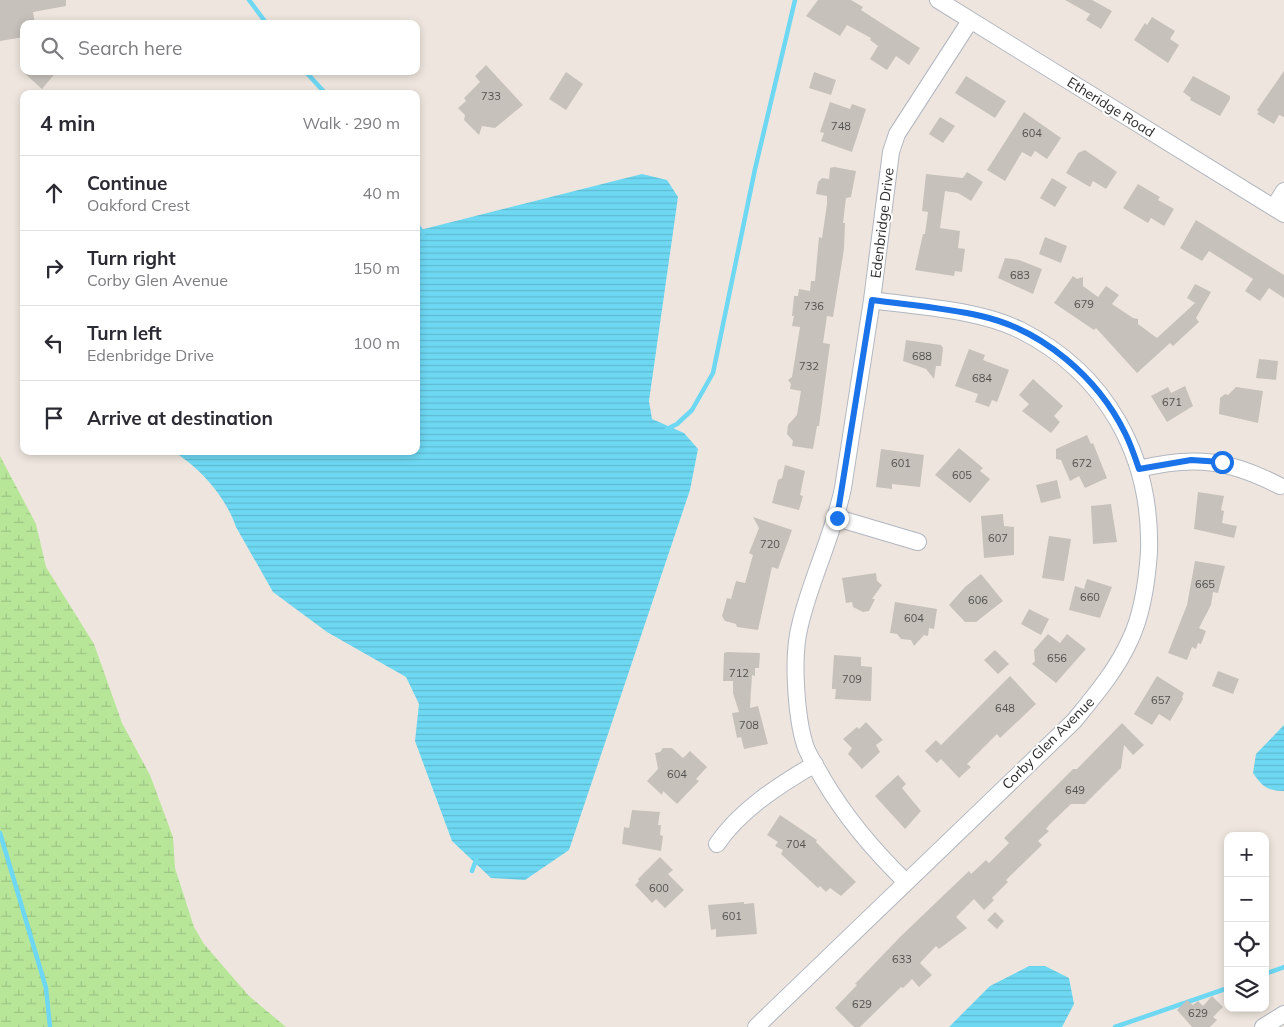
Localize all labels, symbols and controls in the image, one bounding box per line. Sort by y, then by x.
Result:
search box [20,20,420,75]
icon: search [38,34,66,62]
text: Search here [78,36,182,60]
street label: Etheridge Road [1064,73,1158,141]
house number: 733 [481,89,501,103]
text: 4 min [40,110,95,136]
text: Walk · 290 m [302,113,400,133]
house number: 748 [831,119,851,133]
house number: 604 [1022,126,1042,140]
street label: Edenbridge Drive [866,167,898,279]
text: Continue [87,171,167,195]
icon: ahead [40,179,68,207]
text: 40 m [363,183,400,203]
text: Oakford Crest [87,195,190,215]
text: Turn right [87,246,176,270]
icon: right [40,254,68,282]
text: 150 m [353,258,400,278]
house number: 683 [1010,268,1030,282]
text: Corby Glen Avenue [87,270,228,290]
house number: 679 [1074,297,1094,311]
house number: 736 [804,299,824,313]
text: Turn left [87,321,162,345]
icon: left [40,329,68,357]
text: 100 m [353,333,400,353]
text: Edenbridge Drive [87,345,214,365]
house number: 688 [912,349,932,363]
house number: 732 [799,359,819,373]
house number: 684 [972,371,992,385]
house number: 671 [1162,395,1182,409]
icon: arrive [40,404,68,432]
text: Arrive at destination [87,406,273,430]
route start [1211,451,1234,474]
house number: 601 [891,456,911,470]
house number: 672 [1072,456,1092,470]
house number: 605 [952,468,972,482]
route end [826,507,849,530]
house number: 607 [988,531,1008,545]
house number: 720 [760,537,780,551]
house number: 665 [1195,577,1215,591]
house number: 660 [1080,590,1100,604]
house number: 606 [968,593,988,607]
house number: 604 [904,611,924,625]
house number: 656 [1047,651,1067,665]
house number: 712 [729,666,749,680]
house number: 709 [842,672,862,686]
street label: Corby Glen Avenue [998,693,1098,793]
house number: 657 [1151,693,1171,707]
house number: 648 [995,701,1015,715]
house number: 708 [739,718,759,732]
house number: 604 [667,767,687,781]
house number: 649 [1065,783,1085,797]
map controls [1224,832,1269,1012]
button: + [1224,832,1269,877]
house number: 704 [786,837,806,851]
button: − [1224,877,1269,922]
house number: 600 [649,881,669,895]
house number: 601 [722,909,742,923]
button: locate [1224,922,1269,967]
house number: 633 [892,952,912,966]
button: layers [1224,967,1269,1012]
house number: 629 [852,997,872,1011]
house number: 629 [1188,1006,1208,1020]

